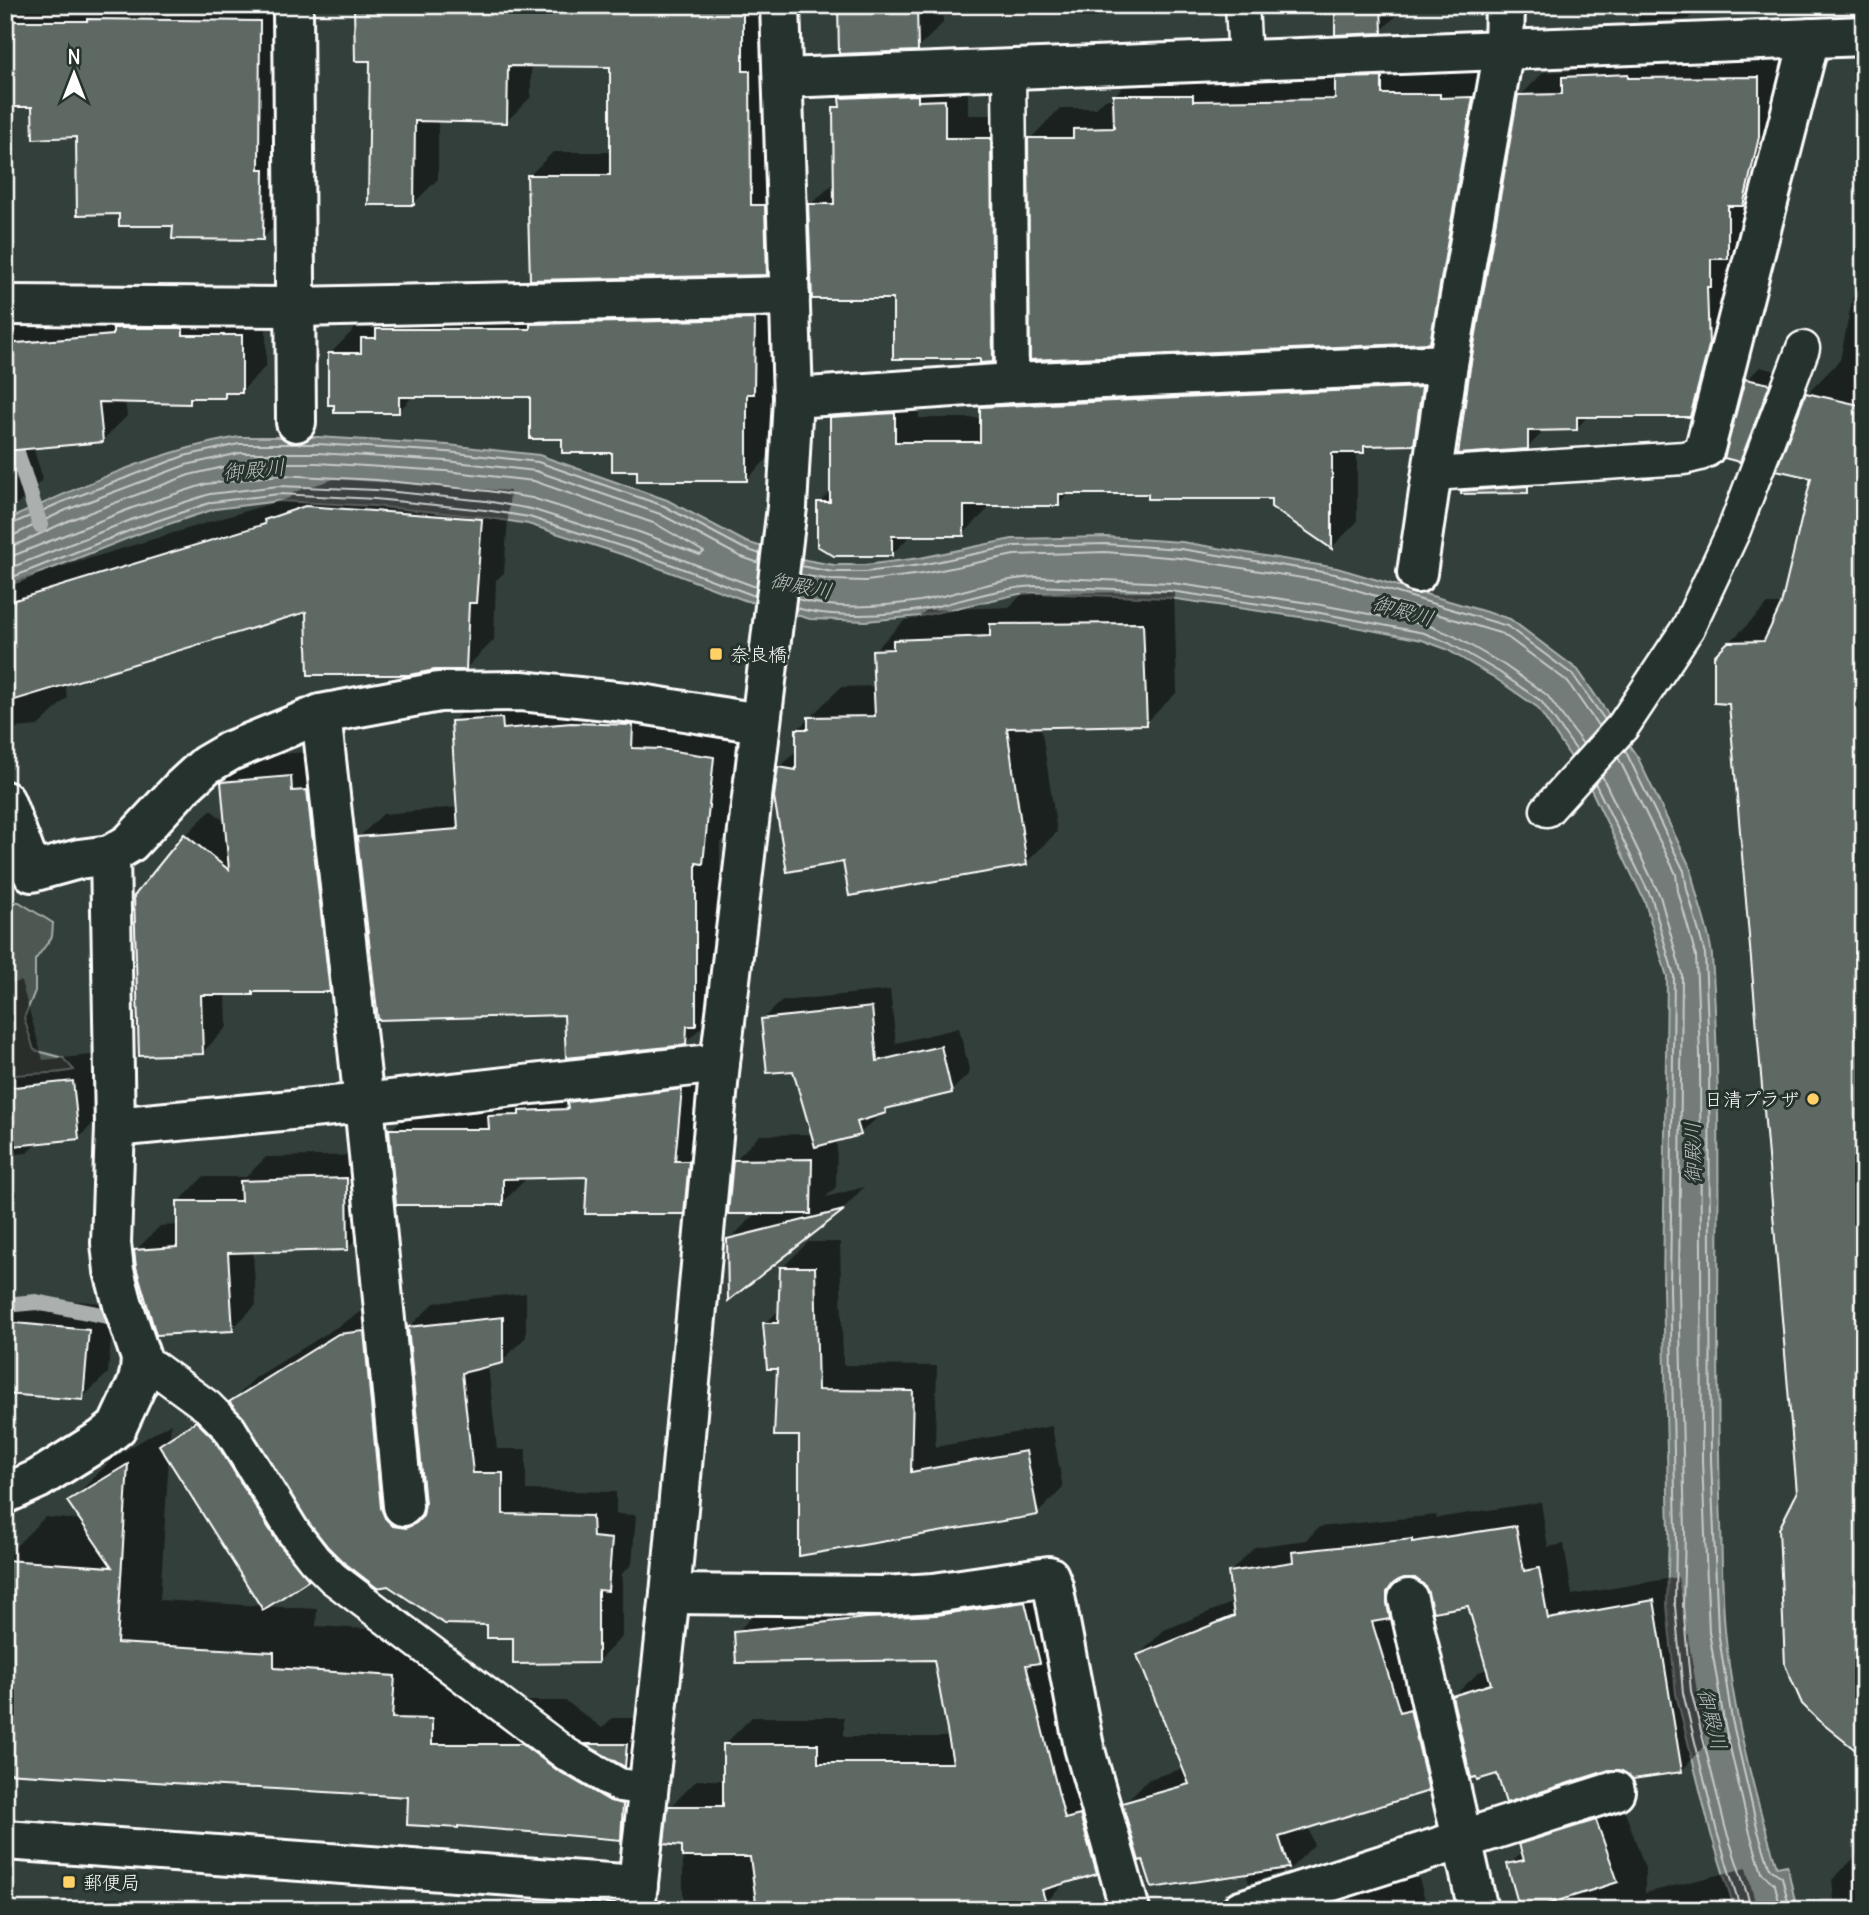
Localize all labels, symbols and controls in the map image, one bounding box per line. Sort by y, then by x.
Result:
north arrow [38,38,108,108]
text: N [67,45,81,69]
water label: 御殿川 [221,453,287,486]
water label: 御殿川 [768,566,835,605]
water label: 御殿川 [1369,589,1437,632]
place label: 奈良橋 [730,642,787,666]
marker: 奈良橋 [708,646,724,662]
place label: 日清プラザ [1704,1087,1799,1111]
marker: 日清プラザ [1805,1091,1821,1107]
water label: 御殿川 [1678,1121,1707,1185]
water label: 御殿川 [1692,1685,1733,1753]
place label: 郵便局 [83,1870,140,1894]
marker: 郵便局 [61,1874,77,1890]

